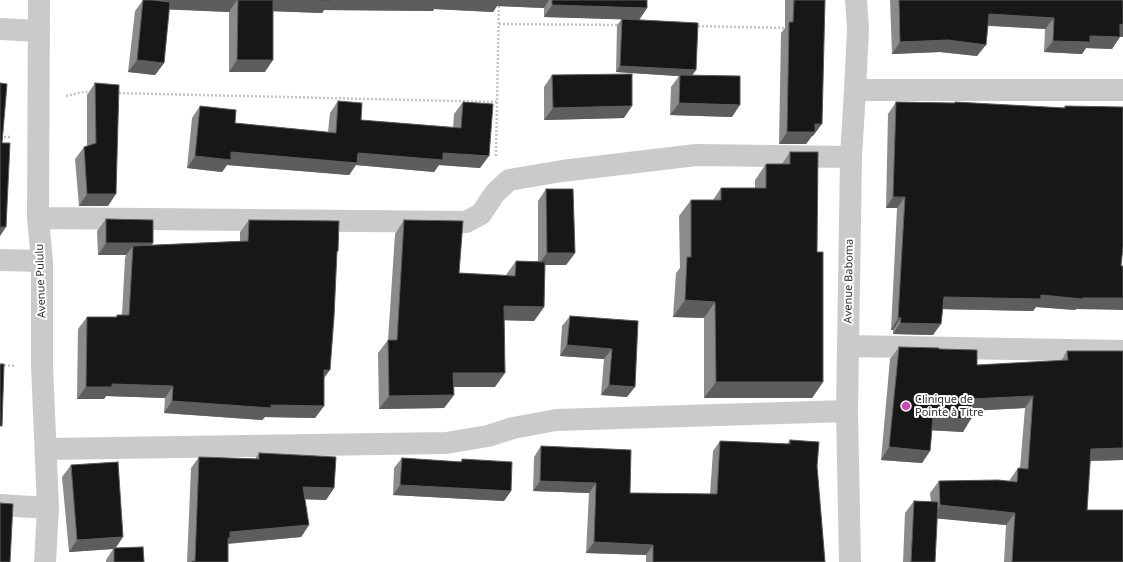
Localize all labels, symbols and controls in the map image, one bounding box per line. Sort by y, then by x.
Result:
street label: Avenue Baboma [842,239,856,323]
street label: Avenue Pululu [33,244,49,318]
place label: Clinique de Pointe à Titre [915,393,983,419]
marker: Clinique de Pointe à Titre [900,400,912,412]

